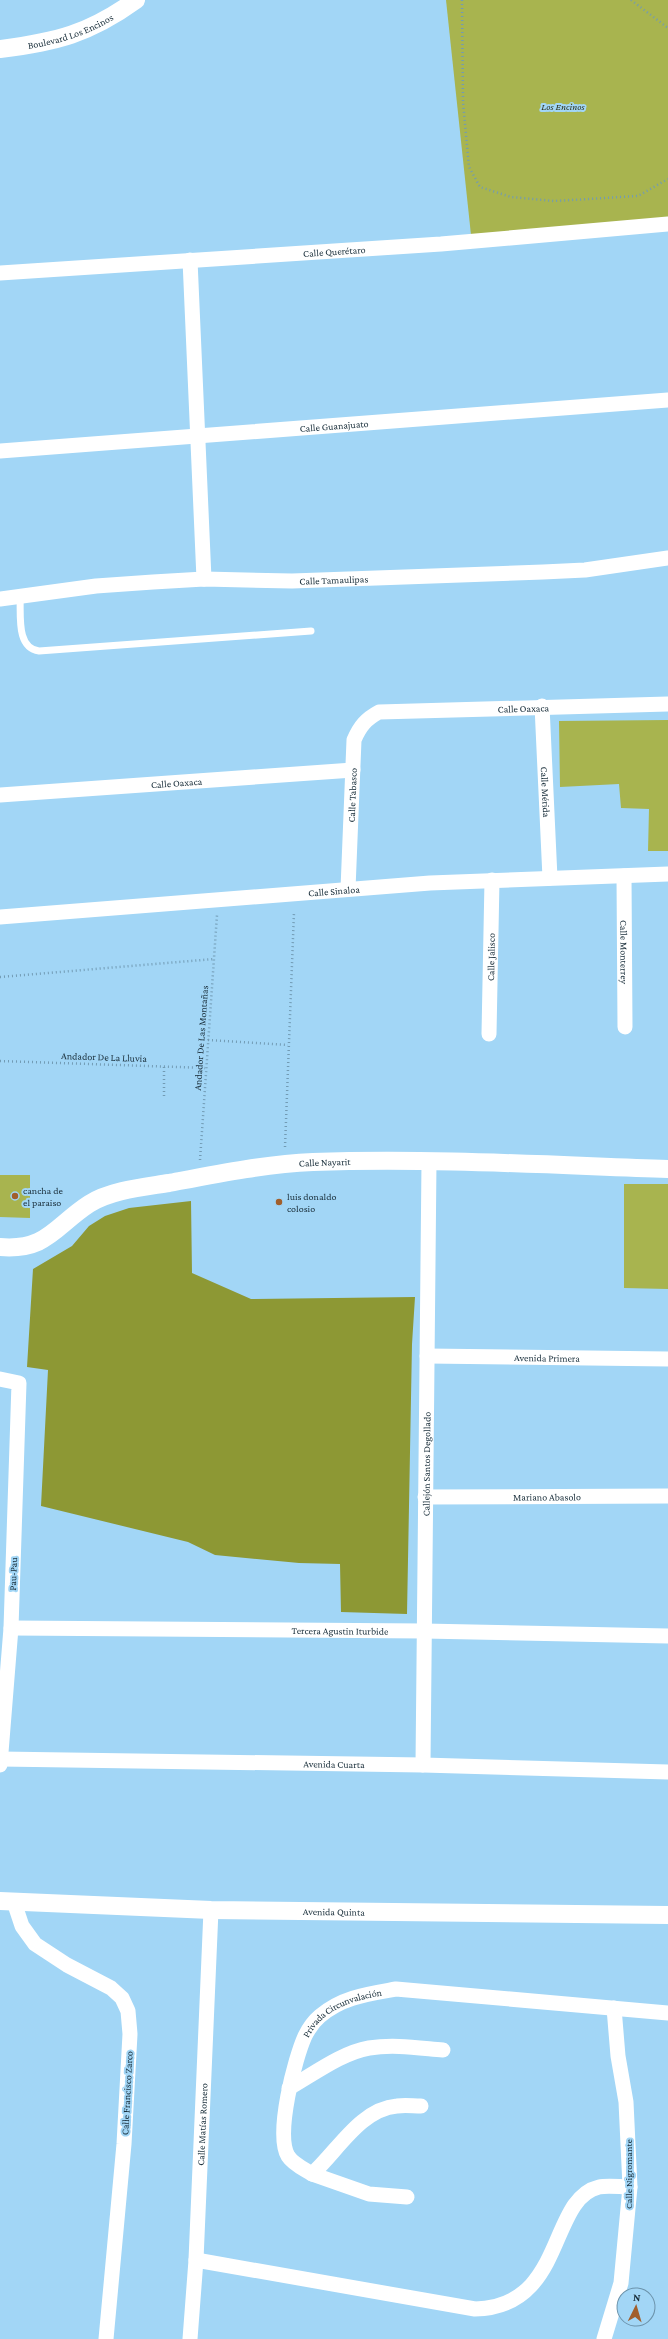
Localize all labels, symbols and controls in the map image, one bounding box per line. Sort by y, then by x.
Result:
street label: Boulevard Los Encinos [27,11,115,50]
park label: Los Encinos [541,101,586,112]
street label: Calle Querétaro [303,243,366,259]
street label: Calle Guanajuato [299,417,369,434]
street label: Calle Tamaulipas [299,573,369,586]
street label: Calle Oaxaca [498,702,550,714]
street label: Calle Mérida [539,766,553,818]
street label: Calle Tabasco [345,768,358,823]
street label: Calle Oaxaca [150,775,203,790]
street label: Calle Sinaloa [308,883,360,898]
street label: Calle Monterrey [619,920,630,985]
street label: Calle Jalisco [485,933,496,981]
street label: Andador De Las Montañas [192,985,210,1091]
street label: Andador De La Lluvia [61,1050,147,1064]
street label: Calle Nayarit [298,1156,351,1168]
place label: cancha de el paraiso [23,1185,63,1208]
marker: cancha de el paraiso [10,1191,20,1201]
place label: luis donaldo colosio [287,1191,336,1214]
marker: luis donaldo colosio [274,1197,284,1207]
street label: Avenida Primera [514,1352,580,1363]
street label: Callejón Santos Degollado [420,1412,432,1516]
street label: Mariano Abasolo [513,1491,581,1502]
street label: Pau-Pau [7,1557,19,1591]
street label: Tercera Agustin Iturbide [292,1625,389,1636]
street label: Avenida Cuarta [303,1758,365,1770]
street label: Avenida Quinta [303,1906,365,1917]
street label: Privada Circunvalación [300,1986,383,2039]
street label: Calle Francisco Zarco [119,2051,135,2135]
street label: Calle Matías Romero [195,2083,209,2166]
street label: Calle Nigromante [623,2138,634,2209]
north arrow [616,2287,656,2327]
text: N [633,2291,642,2303]

